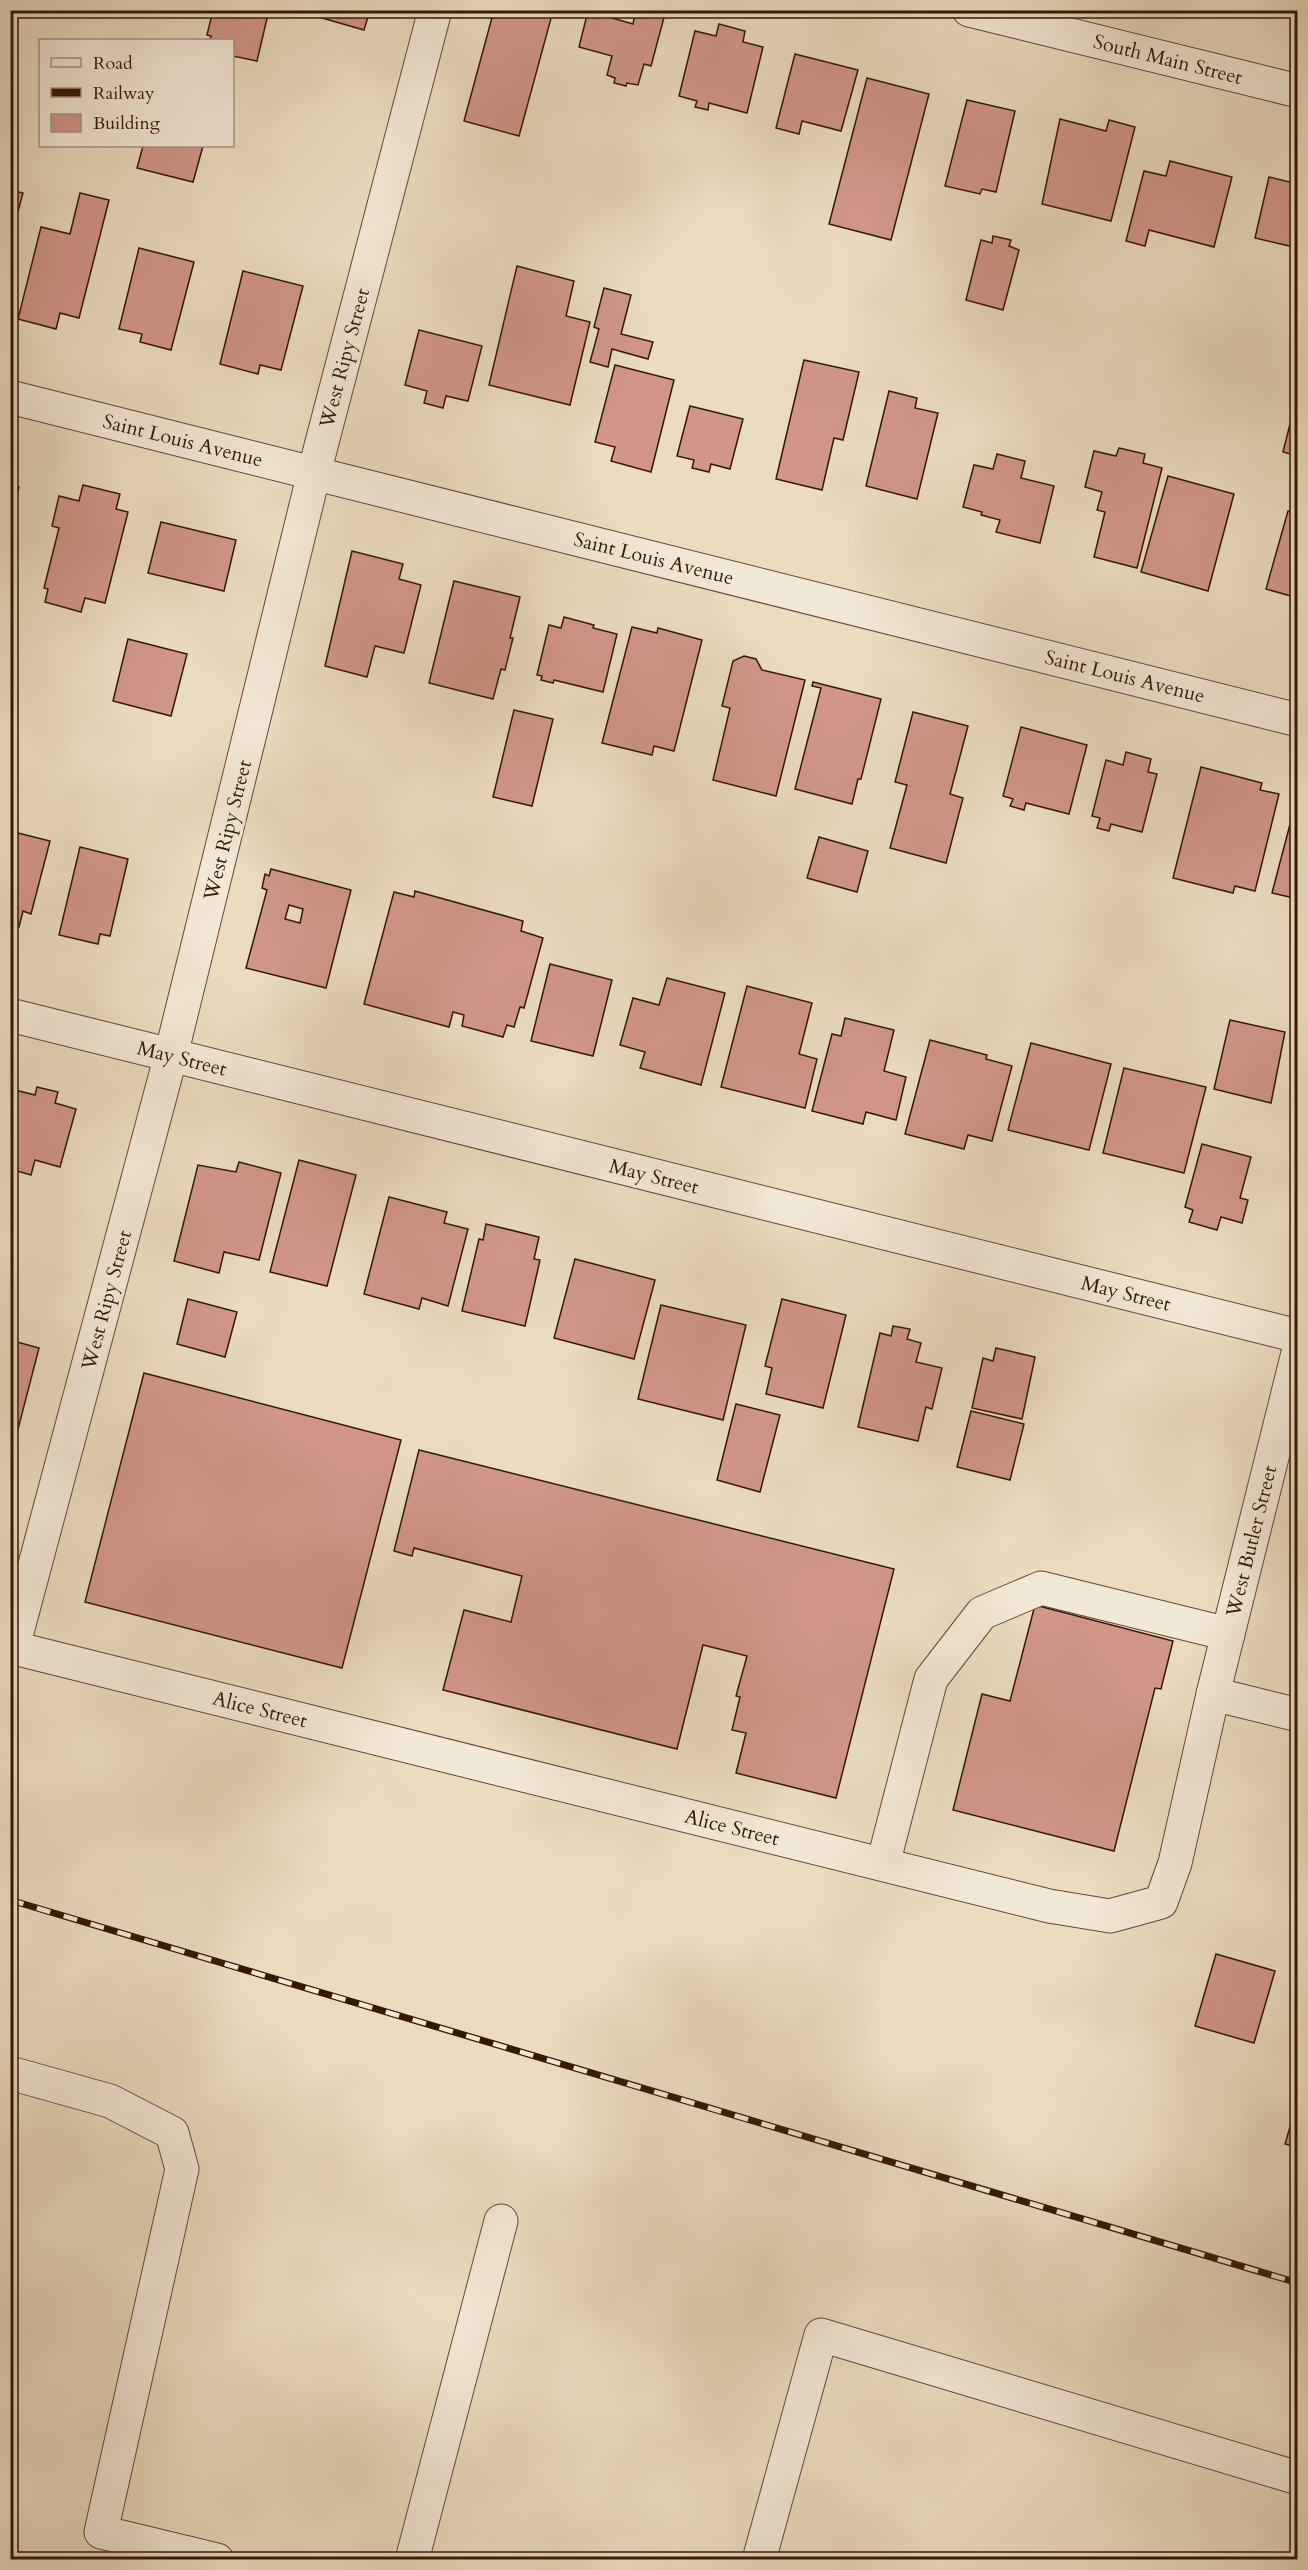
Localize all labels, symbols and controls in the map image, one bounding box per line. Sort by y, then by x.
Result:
street label: South Main Street [1091,28,1246,91]
legend [39,39,234,147]
text: Road [93,51,133,76]
text: Railway [93,81,155,106]
text: Building [93,111,161,136]
street label: West Ripy Street [313,285,376,432]
street label: Saint Louis Avenue [100,408,266,473]
street label: Saint Louis Avenue [571,526,737,591]
street label: Saint Louis Avenue [1042,644,1208,709]
street label: West Ripy Street [197,756,258,904]
street label: May Street [134,1034,230,1083]
street label: May Street [606,1152,702,1201]
street label: West Ripy Street [75,1227,138,1374]
street label: May Street [1078,1269,1174,1318]
street label: West Butler Street [1219,1462,1284,1621]
street label: Alice Street [210,1685,311,1734]
street label: Alice Street [682,1803,783,1852]

